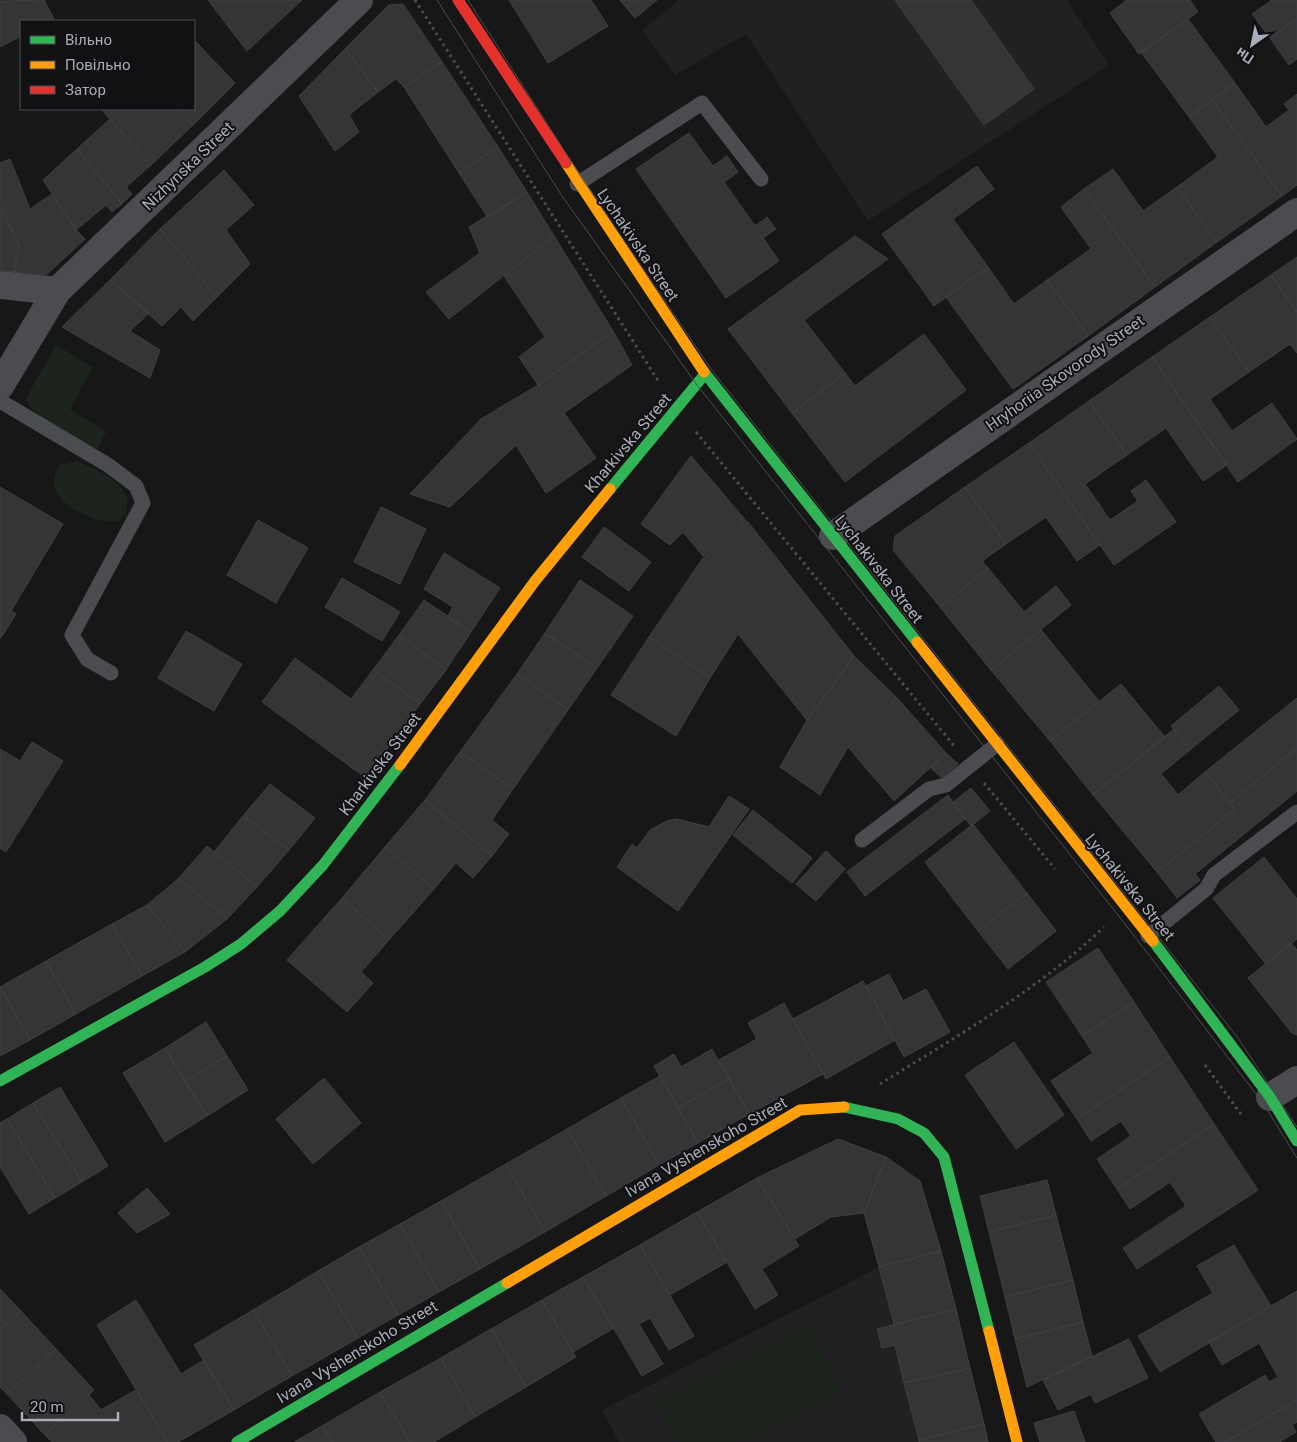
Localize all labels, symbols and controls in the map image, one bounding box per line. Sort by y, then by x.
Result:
legend [20,20,195,110]
north arrow [1227,20,1277,70]
text: Вільно [65,31,112,49]
text: Пн [1233,44,1257,67]
text: Повільно [65,56,131,74]
text: Затор [65,81,106,99]
street label: Nizhynska Street [138,118,238,214]
street label: Lychakivska Street [593,185,683,305]
street label: Hryhoriia Skovorody Street [982,311,1148,435]
street label: Kharkivska Street [581,389,675,497]
street label: Lychakivska Street [831,511,927,627]
street label: Kharkivska Street [335,709,425,819]
street label: Lychakivska Street [1081,830,1179,944]
street label: Ivana Vyshenskoho Street [622,1093,790,1201]
street label: Ivana Vyshenskoho Street [273,1297,441,1407]
scale bar [22,1390,119,1422]
text: 20 m [30,1398,64,1416]

